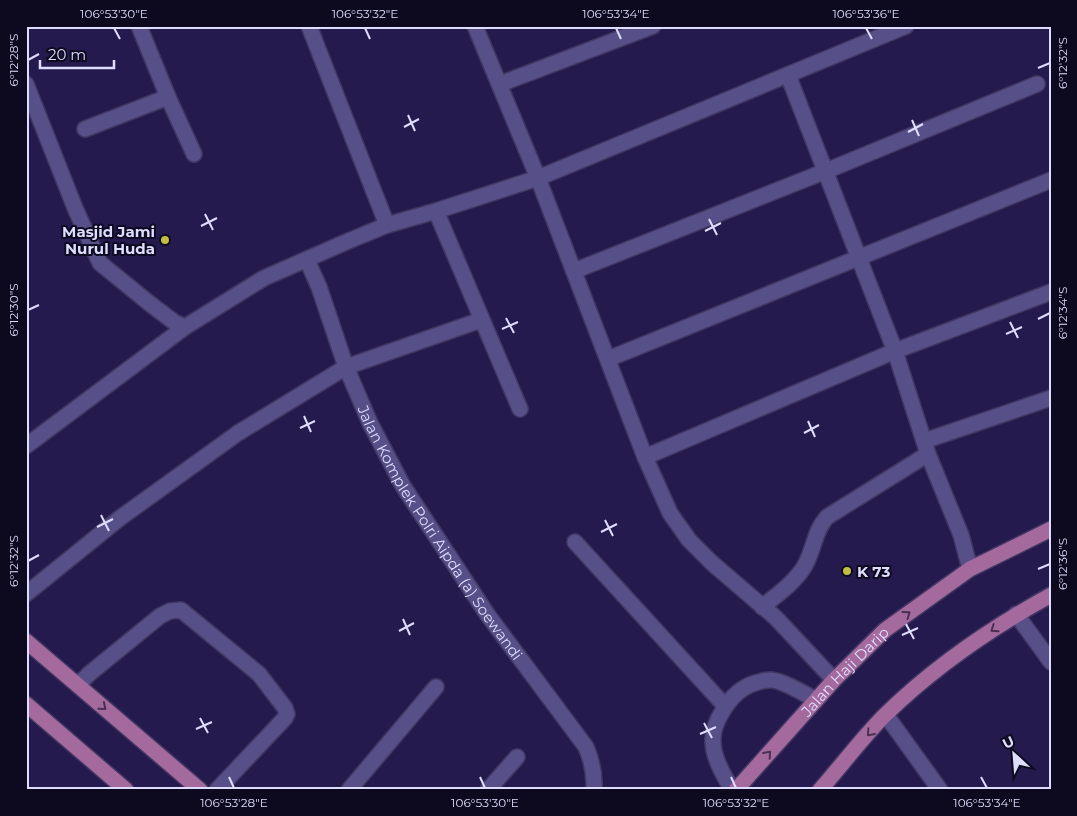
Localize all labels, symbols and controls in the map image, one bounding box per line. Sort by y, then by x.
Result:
text: 106°53'30"E [80,6,148,21]
text: 106°53'32"E [332,6,398,21]
text: 106°53'34"E [582,6,650,21]
text: 106°53'36"E [833,6,899,21]
text: 6°12'28"S [6,34,21,86]
text: 6°12'32"S [1055,37,1070,89]
scale bar [40,38,114,70]
text: 20 m [48,45,86,64]
place label: Masjid Jami Nurul Huda [62,222,155,258]
marker: Masjid Jami Nurul Huda [159,234,171,246]
text: 6°12'30"S [6,283,21,337]
text: 6°12'34"S [1055,287,1070,339]
street label: Jalan Komplek Polri Aipda (a) Soewandi [354,401,527,663]
text: 6°12'32"S [6,535,21,587]
text: 6°12'36"S [1055,538,1070,590]
place label: K 73 [857,562,891,581]
marker: K 73 [841,565,853,577]
one-way arrow [901,611,911,620]
street label: Jalan Haji Darip [796,622,893,721]
one-way arrow [990,622,999,632]
one-way arrow [98,701,107,710]
one-way arrow [866,727,875,736]
north arrow [990,728,1040,778]
text: U [999,732,1017,753]
one-way arrow [763,750,772,759]
text: 106°53'28"E [200,795,268,810]
text: 106°53'30"E [451,795,519,810]
text: 106°53'32"E [703,795,769,810]
text: 106°53'34"E [953,795,1021,810]

